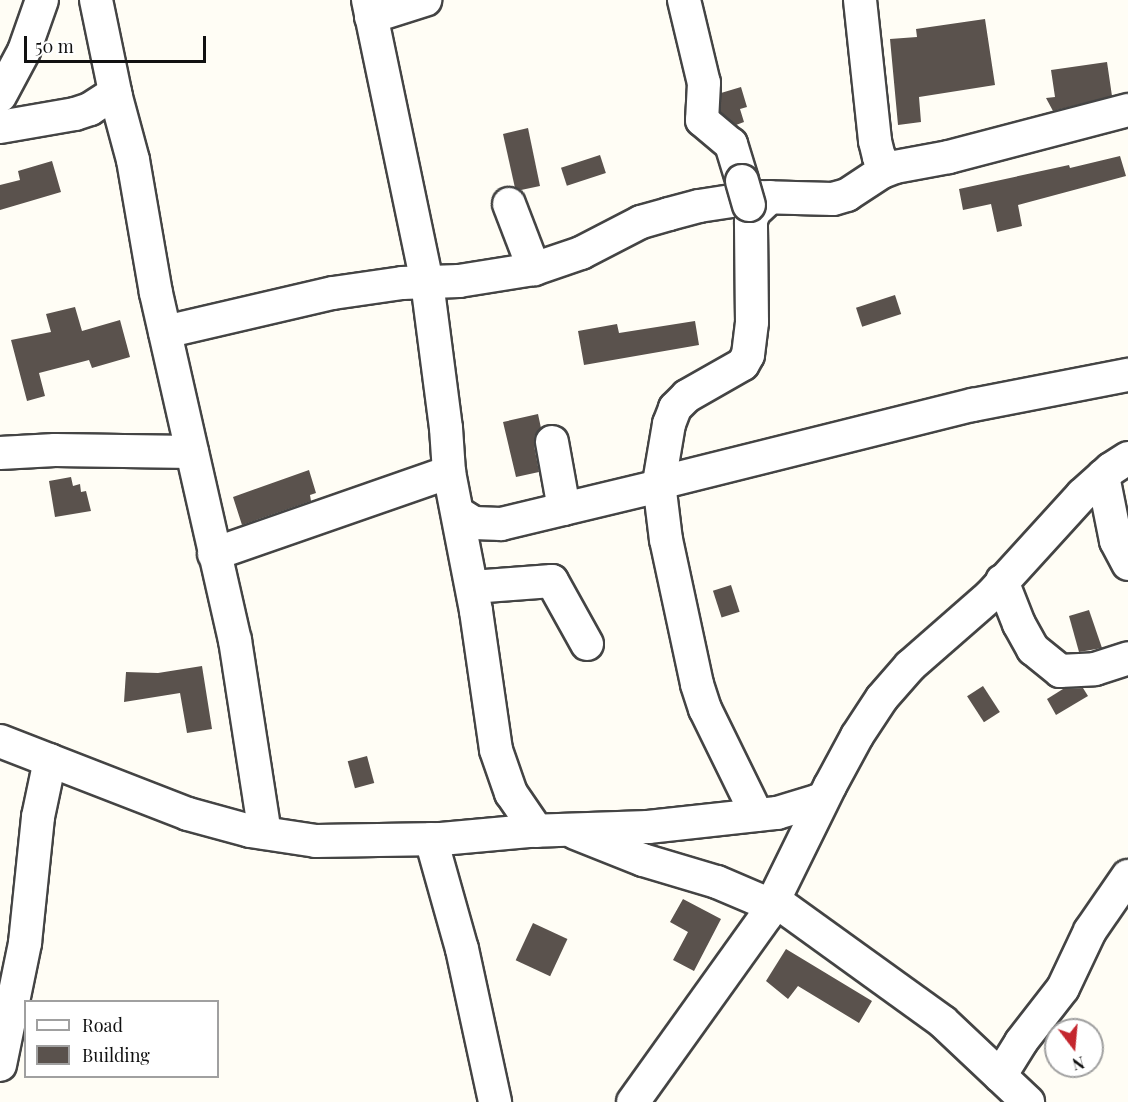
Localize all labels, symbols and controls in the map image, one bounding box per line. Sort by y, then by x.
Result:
scale bar [27,24,208,62]
text: 50 m [35,34,74,58]
legend [24,1000,219,1078]
text: Road [82,1013,123,1037]
north arrow [1044,1018,1104,1078]
text: Building [82,1043,150,1067]
text: N [1070,1052,1087,1076]

